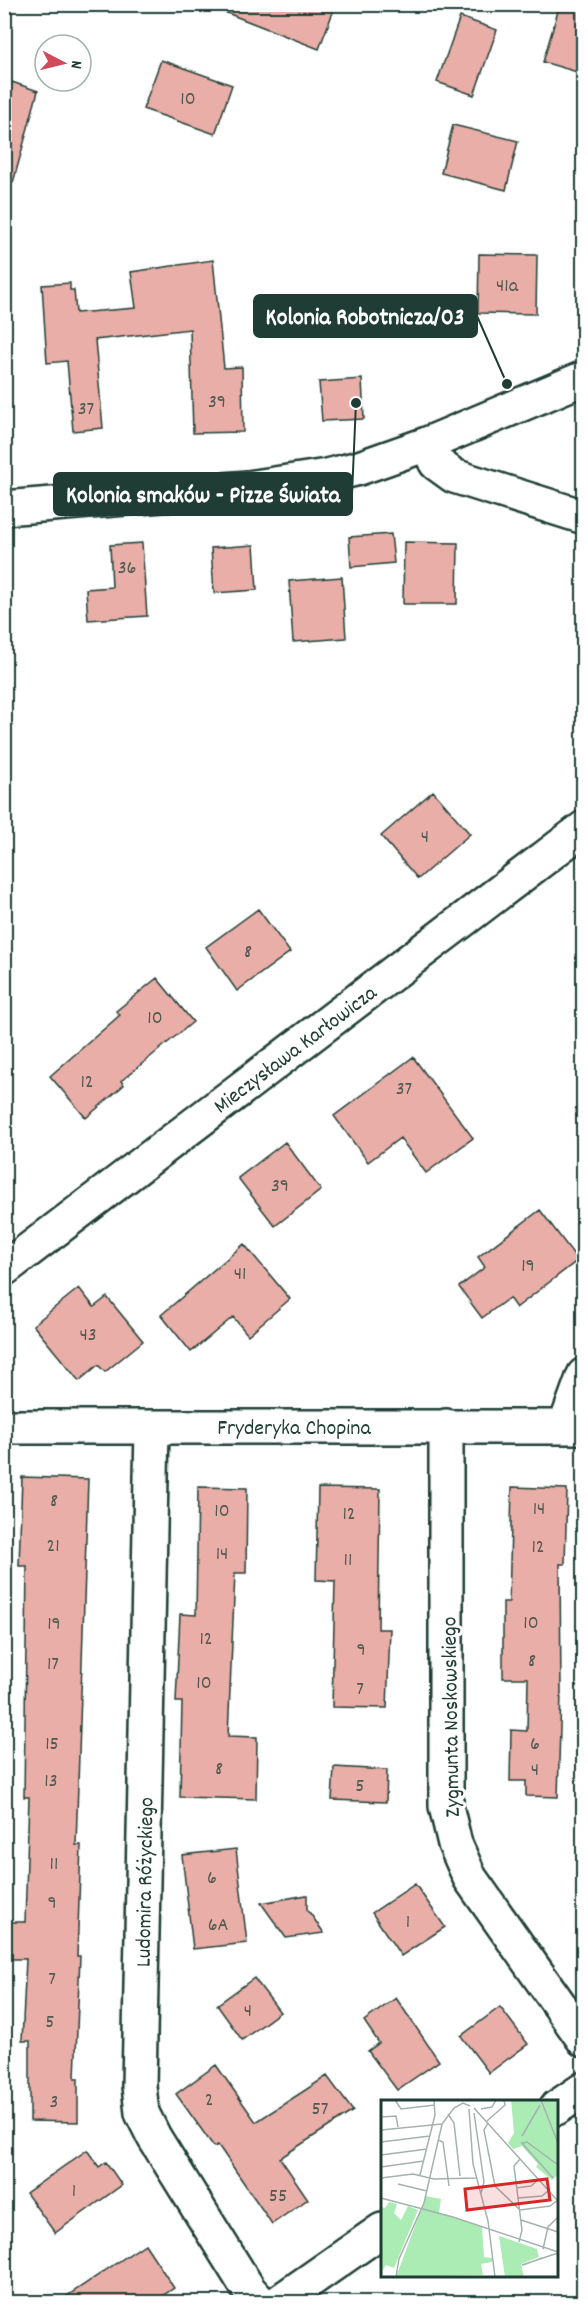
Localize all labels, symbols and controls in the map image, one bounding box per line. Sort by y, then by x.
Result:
north arrow [33,33,93,93]
text: N [63,59,87,70]
house number: 10 [180,86,196,114]
house number: 41a [496,273,519,301]
callout: Kolonia Robotnicza/03 [254,295,477,337]
text: Kolonia Robotnicza/03 [266,302,464,336]
house number: 39 [208,389,226,417]
house number: 37 [78,396,94,424]
callout: Kolonia smaków - Pizze Świata [54,473,352,515]
text: Kolonia smaków - Pizze Świata [66,480,341,514]
house number: 36 [118,555,136,583]
house number: 4 [421,824,429,852]
house number: 8 [244,939,252,967]
street label: Mieczysława Karłowicza [208,979,385,1122]
house number: 10 [147,1005,163,1033]
house number: 12 [80,1069,94,1097]
house number: 37 [396,1076,412,1104]
house number: 39 [271,1173,289,1201]
house number: 19 [521,1253,535,1281]
house number: 41 [234,1261,246,1289]
house number: 43 [79,1322,97,1350]
street label: Fryderyka Chopina [217,1414,372,1445]
house number: 8 [50,1488,58,1516]
house number: 14 [533,1496,545,1524]
house number: 10 [214,1498,230,1526]
house number: 12 [342,1501,356,1529]
house number: 21 [46,1533,60,1561]
house number: 12 [531,1534,545,1562]
house number: 14 [216,1541,228,1569]
house number: 11 [344,1547,352,1575]
house number: 10 [523,1610,539,1638]
house number: 19 [47,1611,61,1639]
street label: Zygmunta Noskowskiego [435,1616,470,1818]
house number: 12 [199,1626,213,1654]
house number: 9 [356,1637,366,1665]
house number: 8 [528,1648,536,1676]
house number: 17 [47,1651,59,1679]
house number: 10 [196,1670,212,1698]
house number: 7 [356,1676,364,1704]
house number: 15 [45,1731,59,1759]
house number: 6 [530,1731,540,1759]
house number: 8 [215,1756,223,1784]
house number: 4 [531,1757,539,1785]
house number: 13 [44,1768,58,1796]
house number: 5 [355,1773,365,1801]
street label: Ludomira Różyckiego [130,1797,163,1967]
house number: 11 [50,1851,58,1879]
house number: 6 [207,1865,217,1893]
house number: 9 [47,1890,57,1918]
house number: 1 [406,1909,410,1937]
house number: 6A [208,1912,228,1940]
house number: 7 [48,1966,56,1994]
house number: 4 [244,1998,252,2026]
house number: 5 [45,2009,55,2037]
house number: 2 [205,2087,213,2115]
house number: 3 [50,2089,58,2117]
house number: 57 [312,2096,328,2124]
inset map [381,2100,558,2277]
house number: 1 [72,2178,76,2206]
house number: 55 [269,2183,287,2211]

